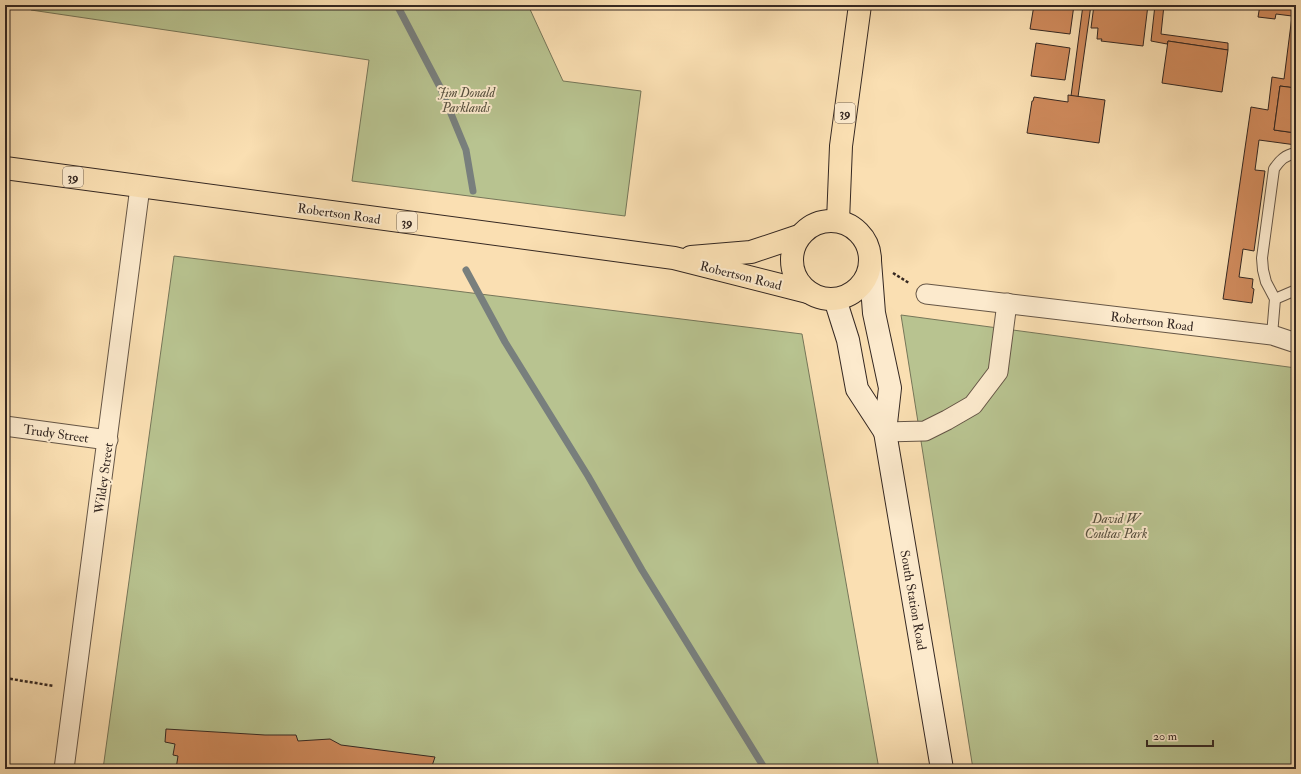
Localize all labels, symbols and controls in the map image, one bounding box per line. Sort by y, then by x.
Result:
park label: Jim Donald Parklands [437,85,496,116]
road number: 39 [835,103,855,123]
road number: 39 [63,167,83,187]
street label: Robertson Road [296,200,382,228]
road number: 39 [397,212,417,232]
street label: Robertson Road [698,258,784,294]
street label: Robertson Road [1109,309,1195,335]
street label: Trudy Street [22,421,90,447]
street label: Wildey Street [91,442,118,516]
park label: David W Coultas Park [1085,511,1147,542]
street label: South Station Road [896,549,930,652]
scale bar [1147,722,1213,748]
text: 20 m [1153,729,1178,744]

